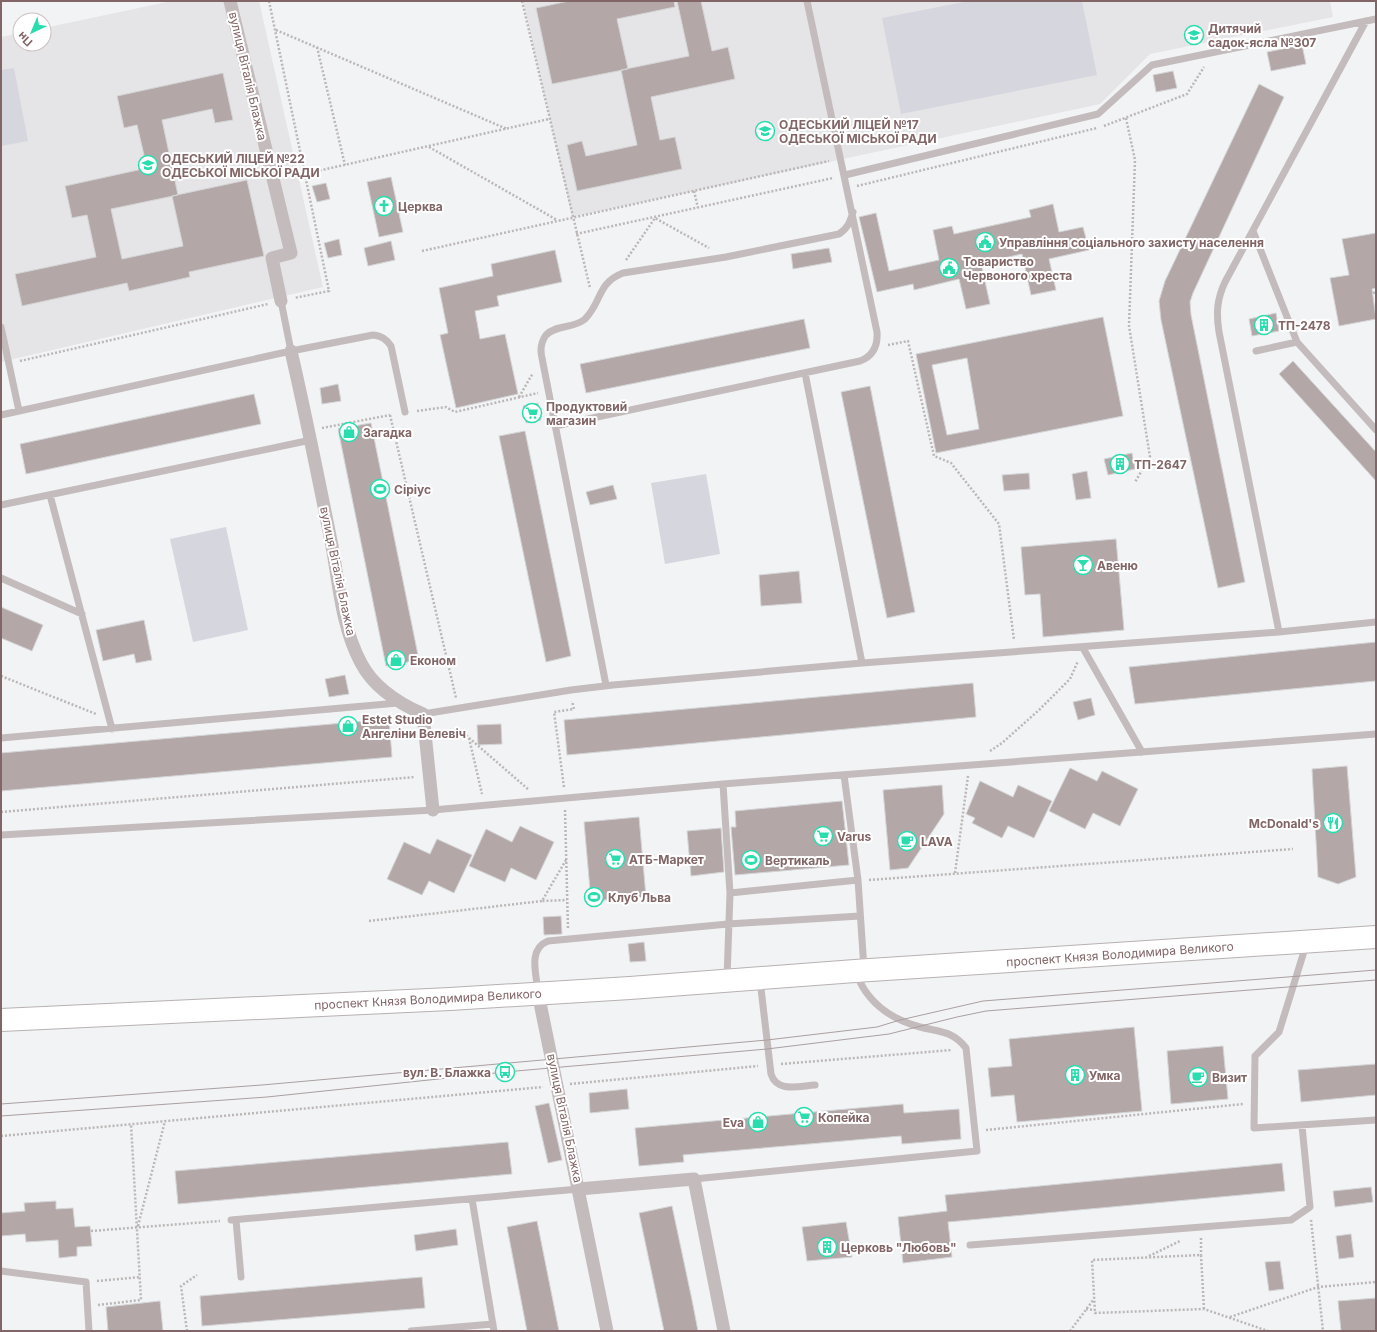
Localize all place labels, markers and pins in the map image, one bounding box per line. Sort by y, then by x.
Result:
place label: Дитячий садок-ясла №307 [1208,21,1316,50]
school or university icon: Дитячий садок-ясла №307 [1183,24,1205,46]
place label: ОДЕСЬКИЙ ЛІЦЕЙ №17 ОДЕСЬКОЇ МІСЬКОЇ РАДИ [779,117,937,146]
school or university icon: ОДЕСЬКИЙ ЛІЦЕЙ №17 ОДЕСЬКОЇ МІСЬКОЇ РАДИ [754,120,776,142]
place label: ОДЕСЬКИЙ ЛІЦЕЙ №22 ОДЕСЬКОЇ МІСЬКОЇ РАДИ [162,151,320,180]
school or university icon: ОДЕСЬКИЙ ЛІЦЕЙ №22 ОДЕСЬКОЇ МІСЬКОЇ РАДИ [137,154,159,176]
church icon: Церква [373,195,395,217]
place label: Церква [398,199,443,214]
public building icon: Управління соціального захисту населення [974,231,996,253]
place label: Управління соціального захисту населення [999,235,1264,250]
place label: Товариство Червоного хреста [963,254,1072,283]
public building icon: Товариство Червоного хреста [938,257,960,279]
building icon: ТП-2478 [1253,314,1275,336]
place label: ТП-2478 [1278,318,1331,333]
place label: Продуктовий магазин [546,399,627,428]
supermarket icon: Продуктовий магазин [521,402,543,424]
shop icon: Загадка [338,421,360,443]
place label: Загадка [363,425,412,440]
building icon: ТП-2647 [1109,453,1131,475]
place label: ТП-2647 [1134,457,1187,472]
sports icon: Сіріус [369,478,391,500]
place label: Сіріус [394,482,431,497]
bar icon: Авеню [1072,554,1094,576]
place label: Авеню [1097,558,1138,573]
shop icon: Економ [385,649,407,671]
place label: Економ [410,653,456,668]
place label: Estet Studio Ангеліни Велевіч [362,712,466,741]
shop icon: Estet Studio Ангеліни Велевіч [337,715,359,737]
restaurant icon: McDonald's [1322,812,1344,834]
place label: McDonald's [1249,816,1319,831]
supermarket icon: Varus [812,825,834,847]
place label: Varus [837,829,872,844]
cafe icon: LAVA [896,830,918,852]
place label: LAVA [921,834,953,849]
supermarket icon: АТБ-Маркет [604,848,626,870]
sports icon: Вертикаль [740,849,762,871]
place label: АТБ-Маркет [629,852,704,867]
place label: Вертикаль [765,853,830,868]
sports icon: Клуб Льва [583,886,605,908]
place label: Клуб Льва [608,890,671,905]
bus stop icon: вул. В. Блажка [494,1061,516,1083]
building icon: Умка [1064,1064,1086,1086]
place label: вул. В. Блажка [403,1065,491,1080]
cafe icon: Визит [1187,1066,1209,1088]
place label: Умка [1089,1068,1121,1083]
place label: Визит [1212,1070,1247,1085]
supermarket icon: Копейка [793,1106,815,1128]
place label: Копейка [818,1110,869,1125]
shop icon: Eva [747,1111,769,1133]
place label: Eva [723,1115,744,1130]
building icon: Церковь "Любовь" [816,1236,838,1258]
place label: Церковь "Любовь" [841,1240,957,1255]

